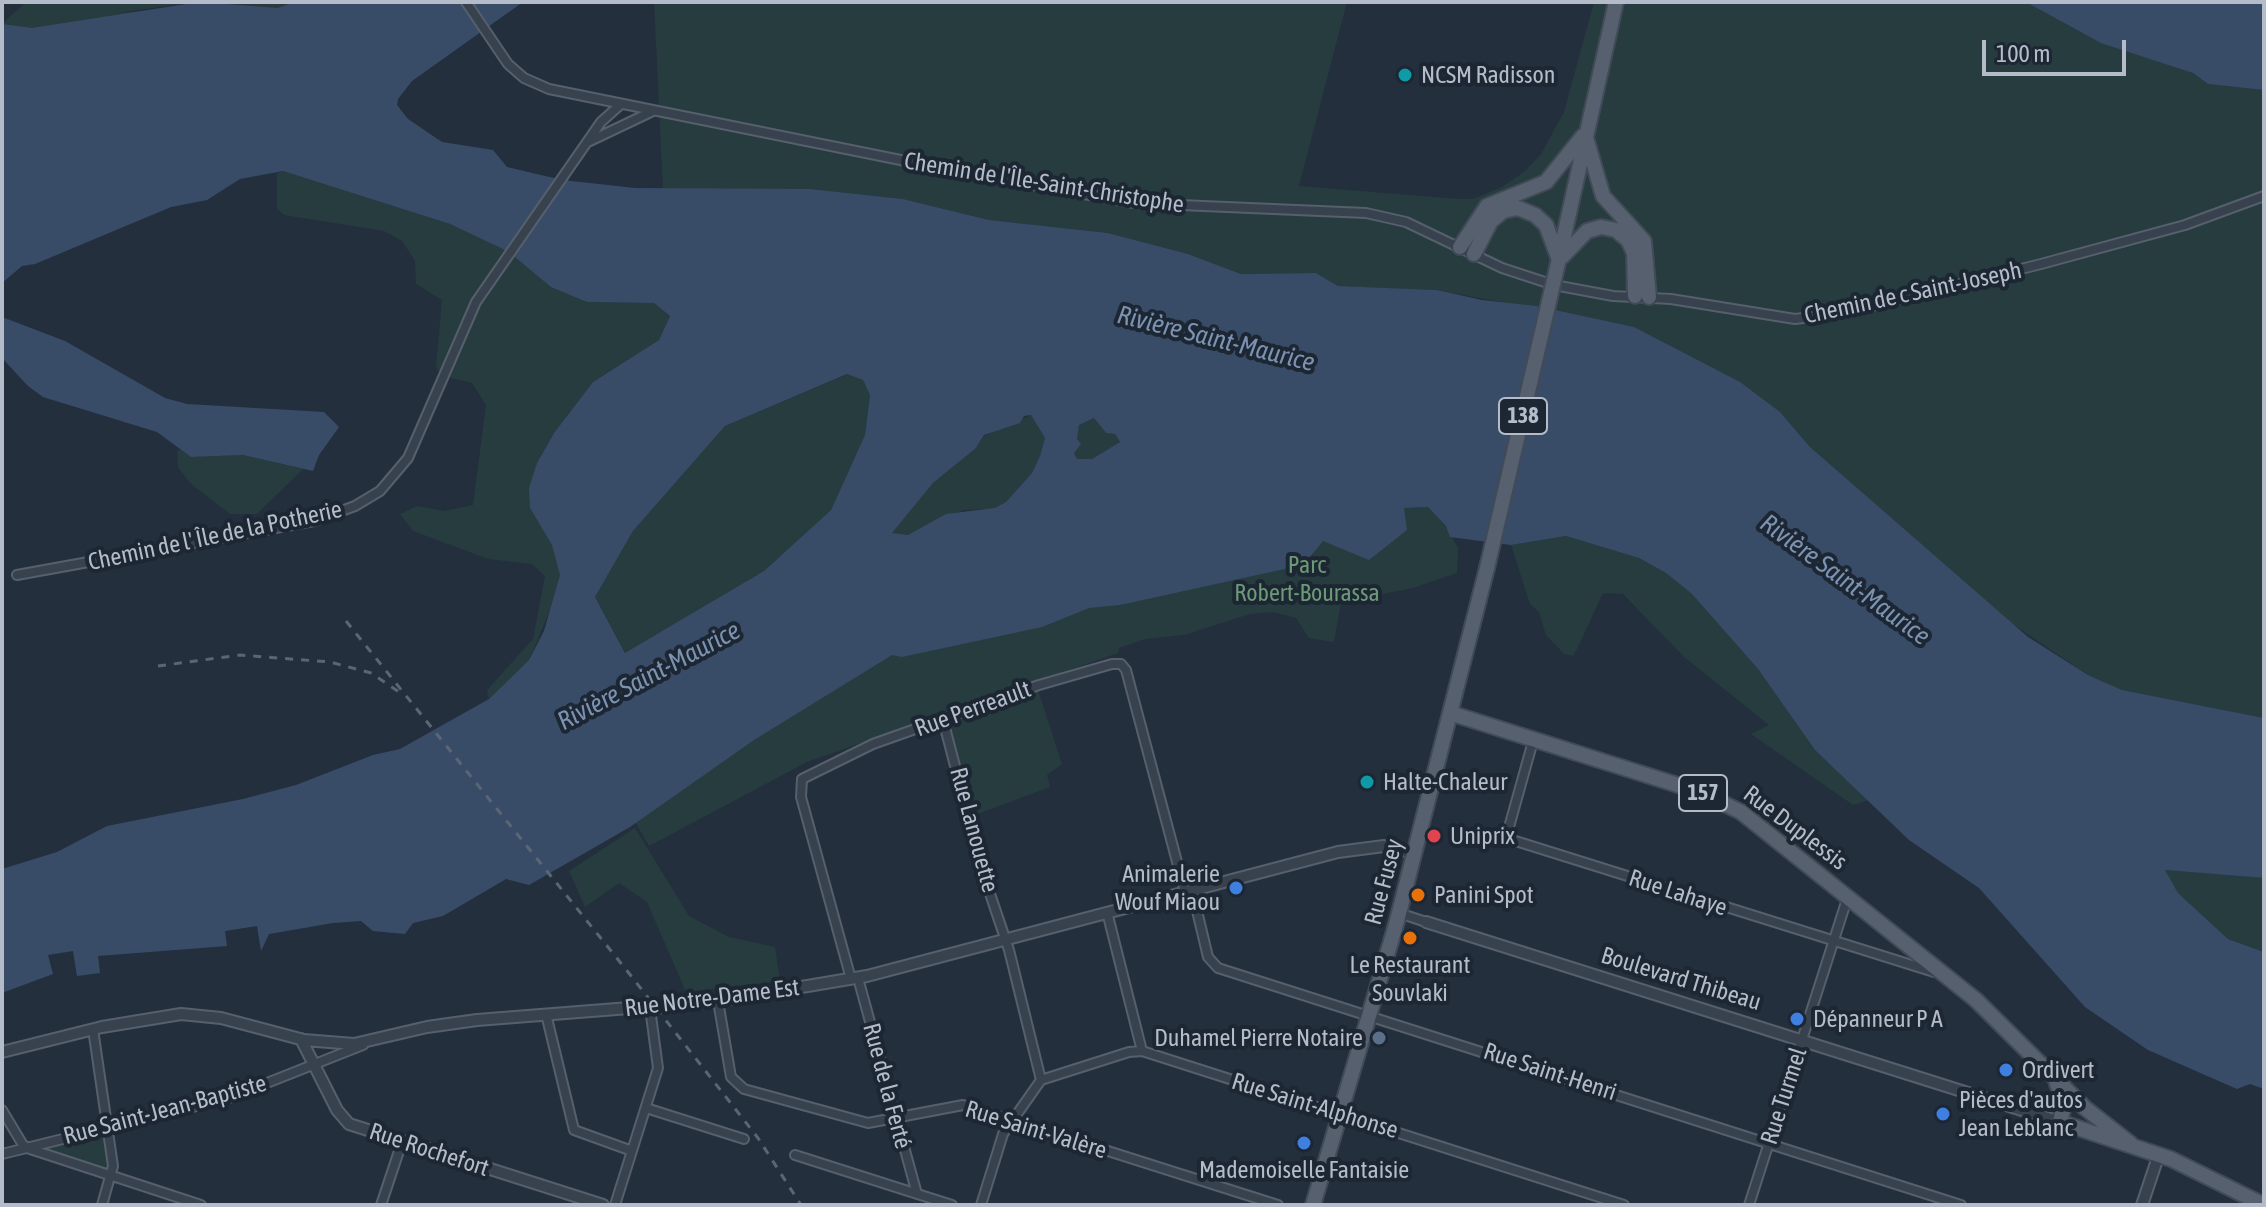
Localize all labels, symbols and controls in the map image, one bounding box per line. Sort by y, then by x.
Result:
scale bar [1986,24,2130,74]
text: 100 m [1996,40,2050,67]
place label: NCSM Radisson [1421,61,1555,89]
marker: NCSM Radisson [1396,66,1414,84]
street label: Chemin de l'Île-Saint-Christophe [902,147,1186,219]
street label: Chemin de c Saint-Joseph [1802,256,2024,330]
water label: Rivière Saint-Maurice [1114,299,1318,379]
road number: 138 [1499,398,1547,434]
street label: Chemin de l' Île de la Potherie [85,495,345,577]
water label: Rivière Saint-Maurice [1754,508,1936,652]
park label: Parc Robert-Bourassa [1234,551,1380,607]
water label: Rivière Saint-Maurice [552,615,746,737]
street label: Rue Perreault [911,675,1035,743]
street label: Rue Lanouette [944,764,1004,896]
place label: Halte-Chaleur [1383,768,1507,796]
marker: Halte-Chaleur [1358,773,1376,791]
road number: 157 [1679,775,1727,811]
street label: Rue Duplessis [1738,780,1852,876]
place label: Uniprix [1450,822,1515,850]
marker: Uniprix [1425,827,1443,845]
street label: Rue Fusey [1359,836,1409,928]
place label: Animalerie Wouf Miaou [1115,860,1220,916]
street label: Rue Lahaye [1625,864,1731,922]
marker: Animalerie Wouf Miaou [1227,879,1245,897]
place label: Panini Spot [1434,881,1534,909]
marker: Panini Spot [1409,886,1427,904]
marker: Le Restaurant Souvlaki [1401,929,1419,947]
street label: Boulevard Thibeau [1598,941,1764,1017]
place label: Le Restaurant Souvlaki [1350,951,1470,1007]
street label: Rue Notre-Dame Est [623,973,801,1023]
place label: Dépanneur P A [1813,1005,1943,1033]
marker: Dépanneur P A [1788,1010,1806,1028]
street label: Rue de la Ferté [856,1020,918,1152]
place label: Duhamel Pierre Notaire [1154,1024,1363,1052]
marker: Duhamel Pierre Notaire [1370,1029,1388,1047]
street label: Rue Saint-Henri [1480,1037,1620,1107]
street label: Rue Turmel [1755,1044,1813,1148]
place label: Ordivert [2022,1056,2094,1084]
marker: Ordivert [1997,1061,2015,1079]
street label: Rue Saint-Alphonse [1228,1067,1402,1145]
street label: Rue Saint-Jean-Baptiste [60,1069,270,1151]
place label: Pièces d'autos Jean Leblanc [1959,1086,2083,1142]
street label: Rue Saint-Valère [962,1095,1110,1165]
marker: Pièces d'autos Jean Leblanc [1934,1105,1952,1123]
street label: Rue Rochefort [366,1117,492,1183]
marker: Mademoiselle Fantaisie [1295,1134,1313,1152]
place label: Mademoiselle Fantaisie [1199,1156,1409,1184]

